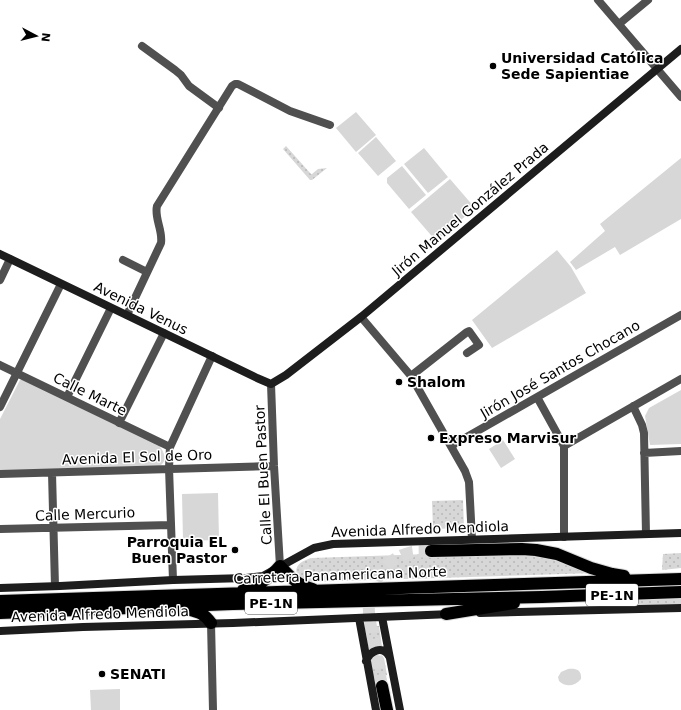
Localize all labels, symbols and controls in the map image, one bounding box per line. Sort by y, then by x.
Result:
north arrow [16,16,56,56]
text: N [38,32,52,43]
place label: Universidad Católica Sede Sapientiae [501,50,664,82]
marker: Universidad Católica Sede Sapientiae [488,61,498,71]
street label: Jirón Manuel González Prada [388,139,551,280]
street label: Avenida Venus [91,278,191,338]
street label: Jirón José Santos Chocano [477,317,643,422]
street label: Calle Marte [51,369,129,419]
place label: Shalom [407,374,466,390]
marker: Shalom [394,377,404,387]
street label: Calle El Buen Pastor [251,404,275,545]
place label: Expreso Marvisur [439,430,576,446]
marker: Expreso Marvisur [426,433,436,443]
street label: Avenida El Sol de Oro [62,446,212,468]
street label: Calle Mercurio [35,504,135,524]
street label: Avenida Alfredo Mendiola [331,518,509,540]
place label: Parroquia EL Buen Pastor [127,534,227,566]
marker: Parroquia EL Buen Pastor [230,545,240,555]
street label: Carretera Panamericana Norte [233,563,447,587]
road number: PE-1N [586,584,638,606]
road number: PE-1N [245,592,297,614]
street label: Avenida Alfredo Mendiola [11,603,189,625]
place label: SENATI [110,666,166,682]
marker: SENATI [97,669,107,679]

